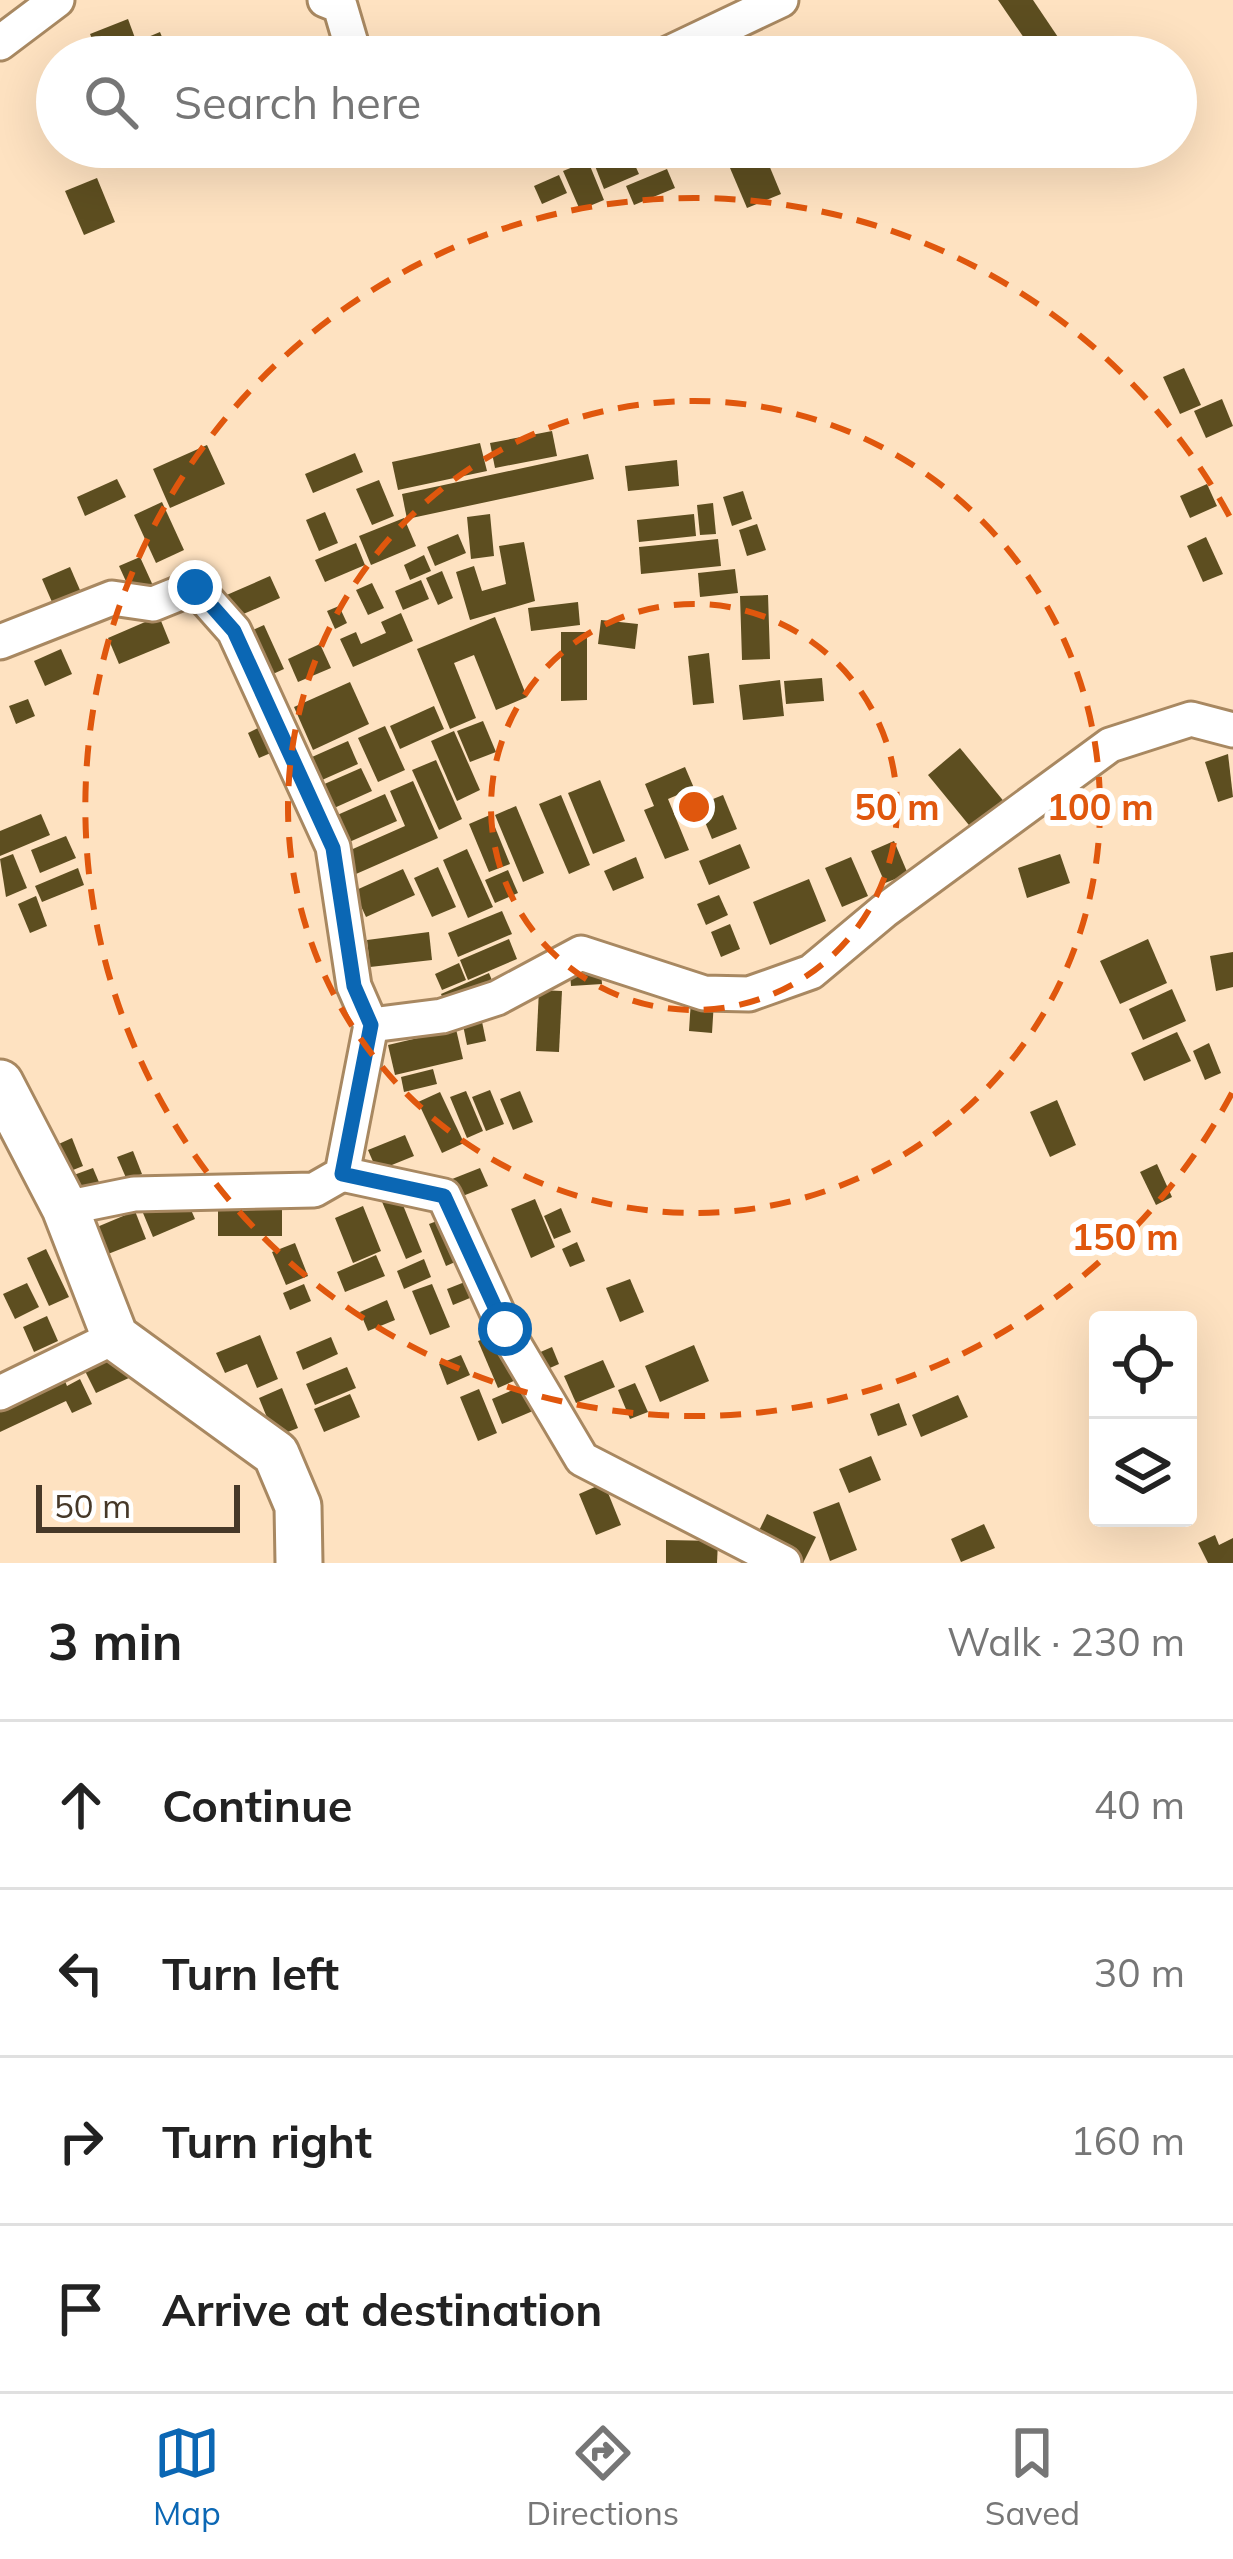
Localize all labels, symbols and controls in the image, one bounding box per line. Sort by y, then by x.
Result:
search box [36,36,1197,168]
icon: search [78,69,144,135]
text: Search here [174,74,421,130]
route end [168,560,222,614]
text: 50 m [854,784,940,829]
text: 100 m [1046,784,1154,829]
centre of rings [673,786,715,828]
text: 150 m [1071,1214,1179,1259]
route start [478,1302,532,1356]
map controls [1089,1311,1197,1527]
button: locate [1089,1311,1197,1419]
button: layers [1089,1419,1197,1527]
scale bar [36,1479,240,1532]
text: 50 m [54,1485,131,1526]
text: 3 min [48,1609,183,1673]
text: Walk · 230 m [947,1617,1185,1666]
icon: ahead [48,1772,114,1838]
text: Continue [162,1777,352,1833]
text: 40 m [1094,1780,1185,1829]
icon: left [48,1940,114,2006]
text: Turn left [162,1945,339,2001]
text: 30 m [1094,1948,1185,1997]
icon: right [48,2108,114,2174]
text: Turn right [162,2113,372,2169]
text: 160 m [1070,2116,1185,2165]
icon: arrive [48,2276,114,2342]
text: Arrive at destination [162,2281,602,2337]
tab: Map [153,2420,221,2533]
tab: Directions [527,2420,679,2533]
tab: Saved [985,2420,1080,2533]

